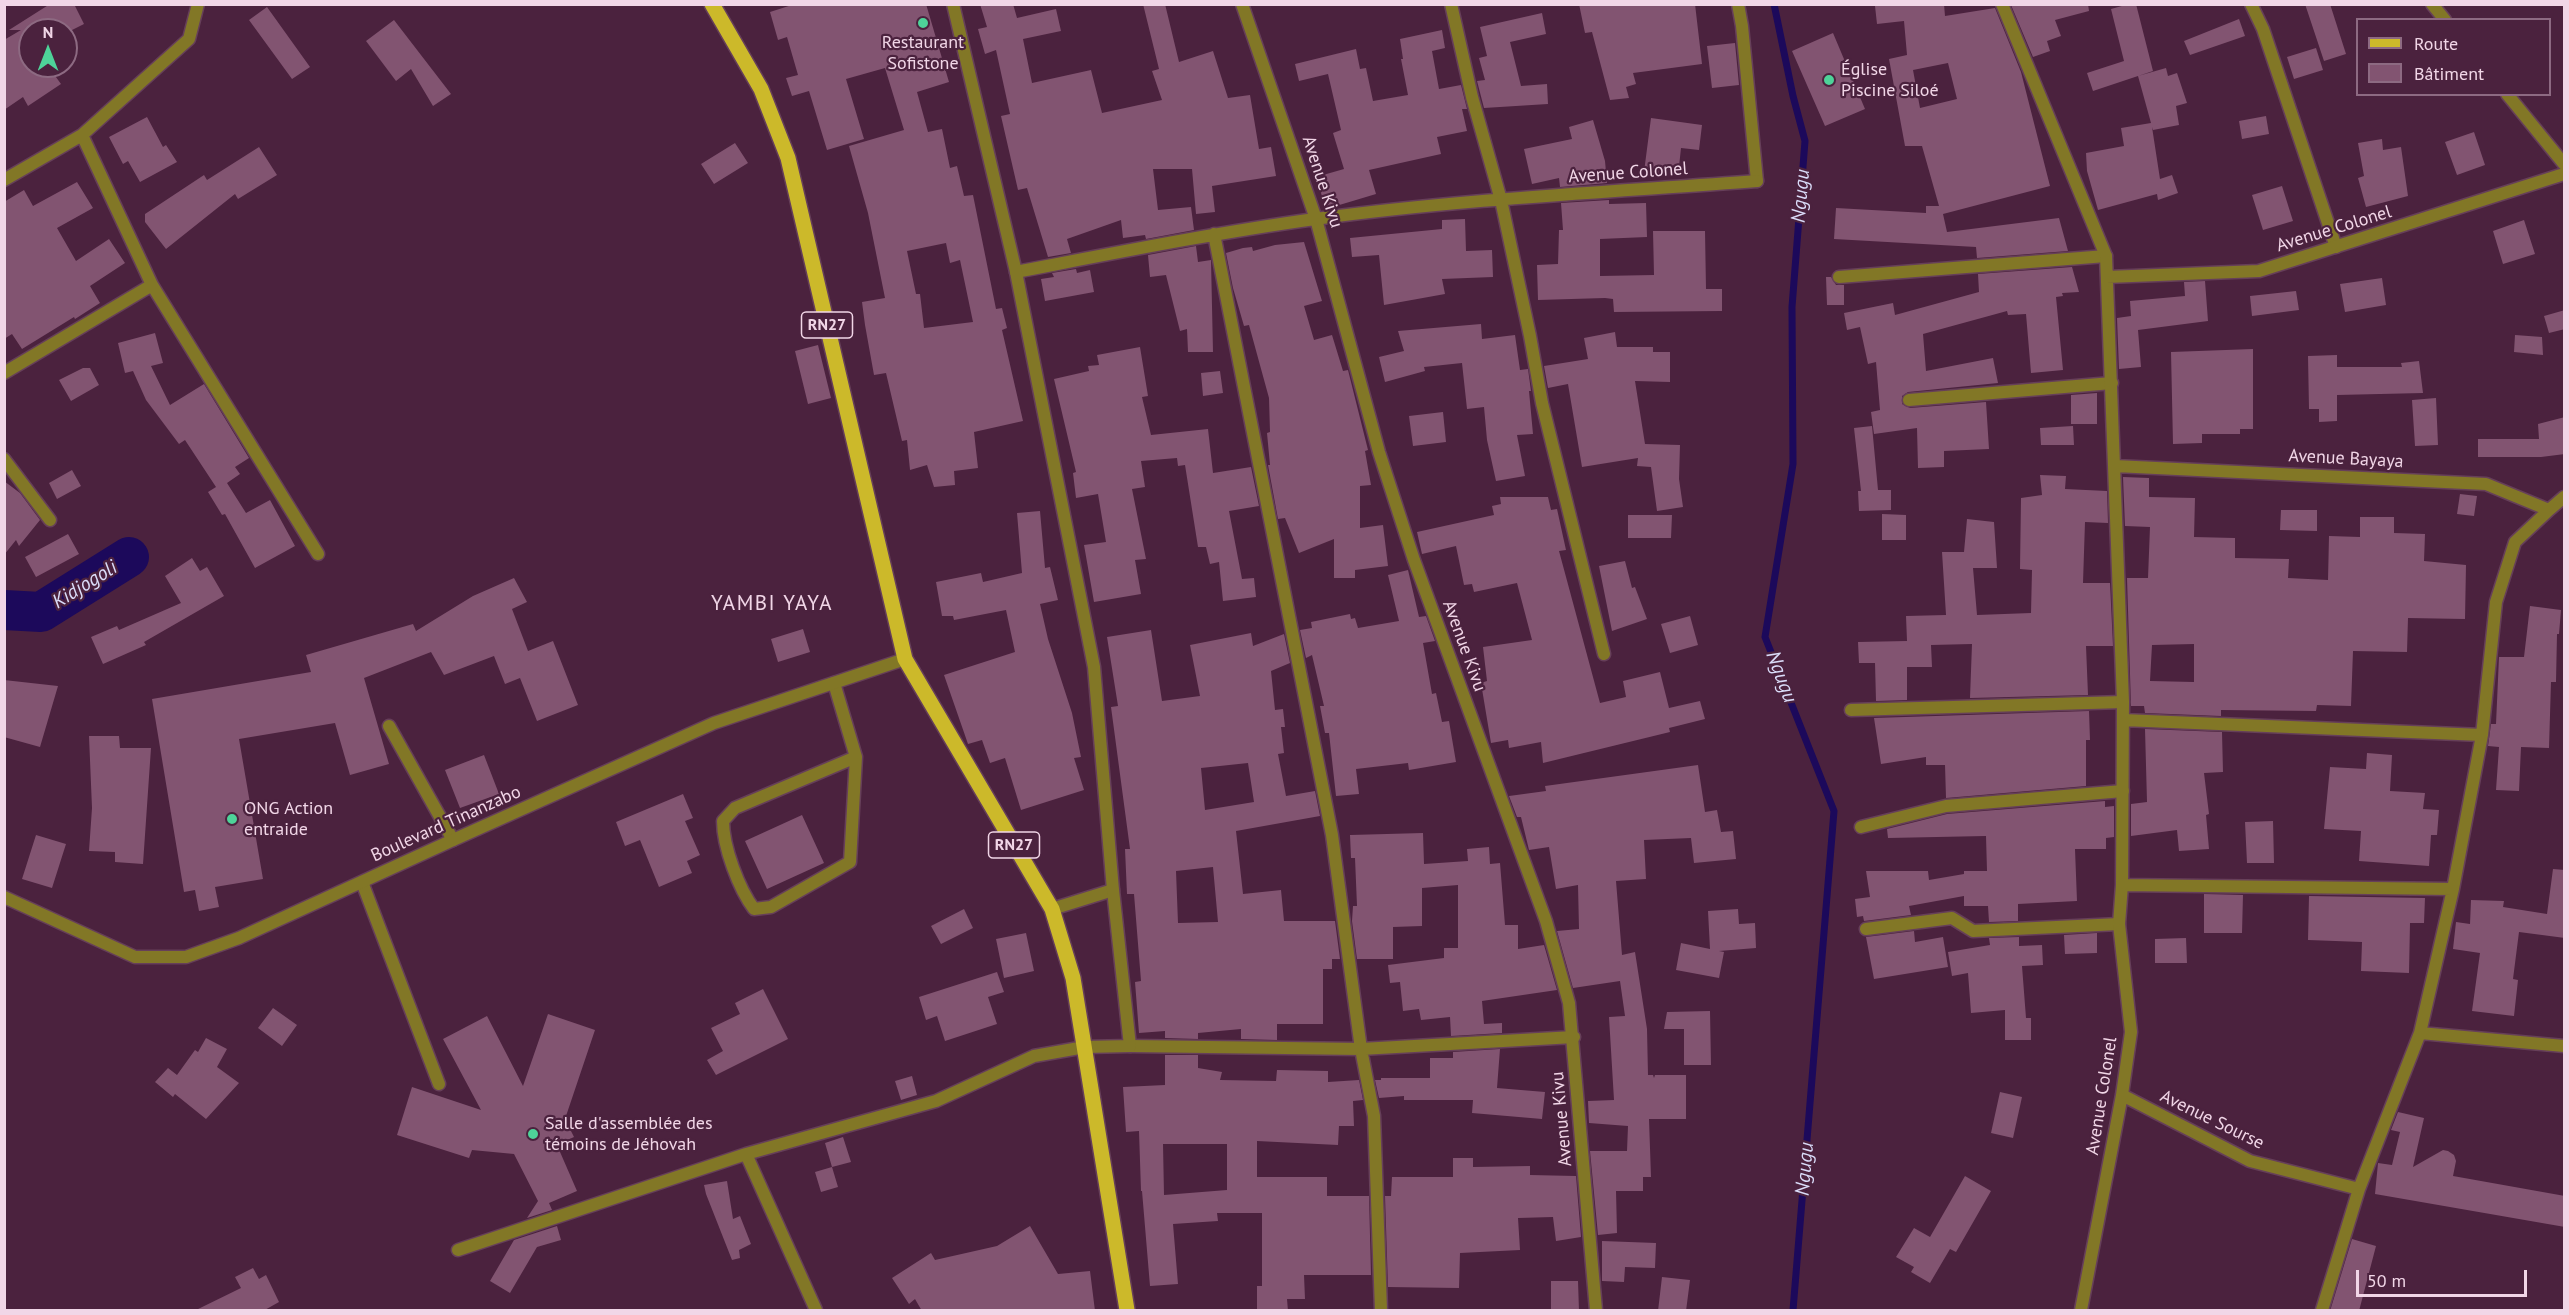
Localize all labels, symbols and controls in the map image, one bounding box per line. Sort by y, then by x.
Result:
marker: Restaurant Sofistone [916,16,930,30]
north arrow [18,18,78,78]
legend [2356,18,2551,96]
text: N [43,22,53,42]
place label: Restaurant Sofistone [882,32,964,74]
text: Route [2414,32,2458,55]
place label: Église Piscine Siloé [1841,59,1939,101]
text: Bâtiment [2414,62,2484,85]
marker: Église Piscine Siloé [1822,73,1836,87]
street label: Avenue Kivu [1297,133,1347,231]
street label: Avenue Colonel [1568,158,1688,188]
water label: Ngugu [1787,168,1815,224]
street label: Avenue Colonel [2274,201,2394,257]
road number: RN27 [802,312,852,338]
street label: Avenue Bayaya [2288,445,2404,473]
water label: Kidjogoli [48,556,122,614]
district label: YAMBI YAYA [711,591,833,617]
street label: Avenue Kivu [1438,598,1490,694]
water label: Ngugu [1760,648,1802,706]
street label: Boulevard Tinanzabo [368,781,524,867]
place label: ONG Action entraide [244,798,333,840]
marker: ONG Action entraide [225,812,239,826]
road number: RN27 [988,832,1040,858]
street label: Avenue Colonel [2082,1035,2122,1157]
street label: Avenue Kivu [1547,1071,1577,1167]
street label: Avenue Sourse [2157,1086,2267,1154]
place label: Salle d'assemblée des témoins de Jéhovah [545,1113,713,1156]
marker: Salle d'assemblée des témoins de Jéhovah [526,1127,540,1141]
water label: Ngugu [1791,1141,1819,1197]
scale bar [2359,1258,2530,1296]
text: 50 m [2367,1269,2406,1292]

